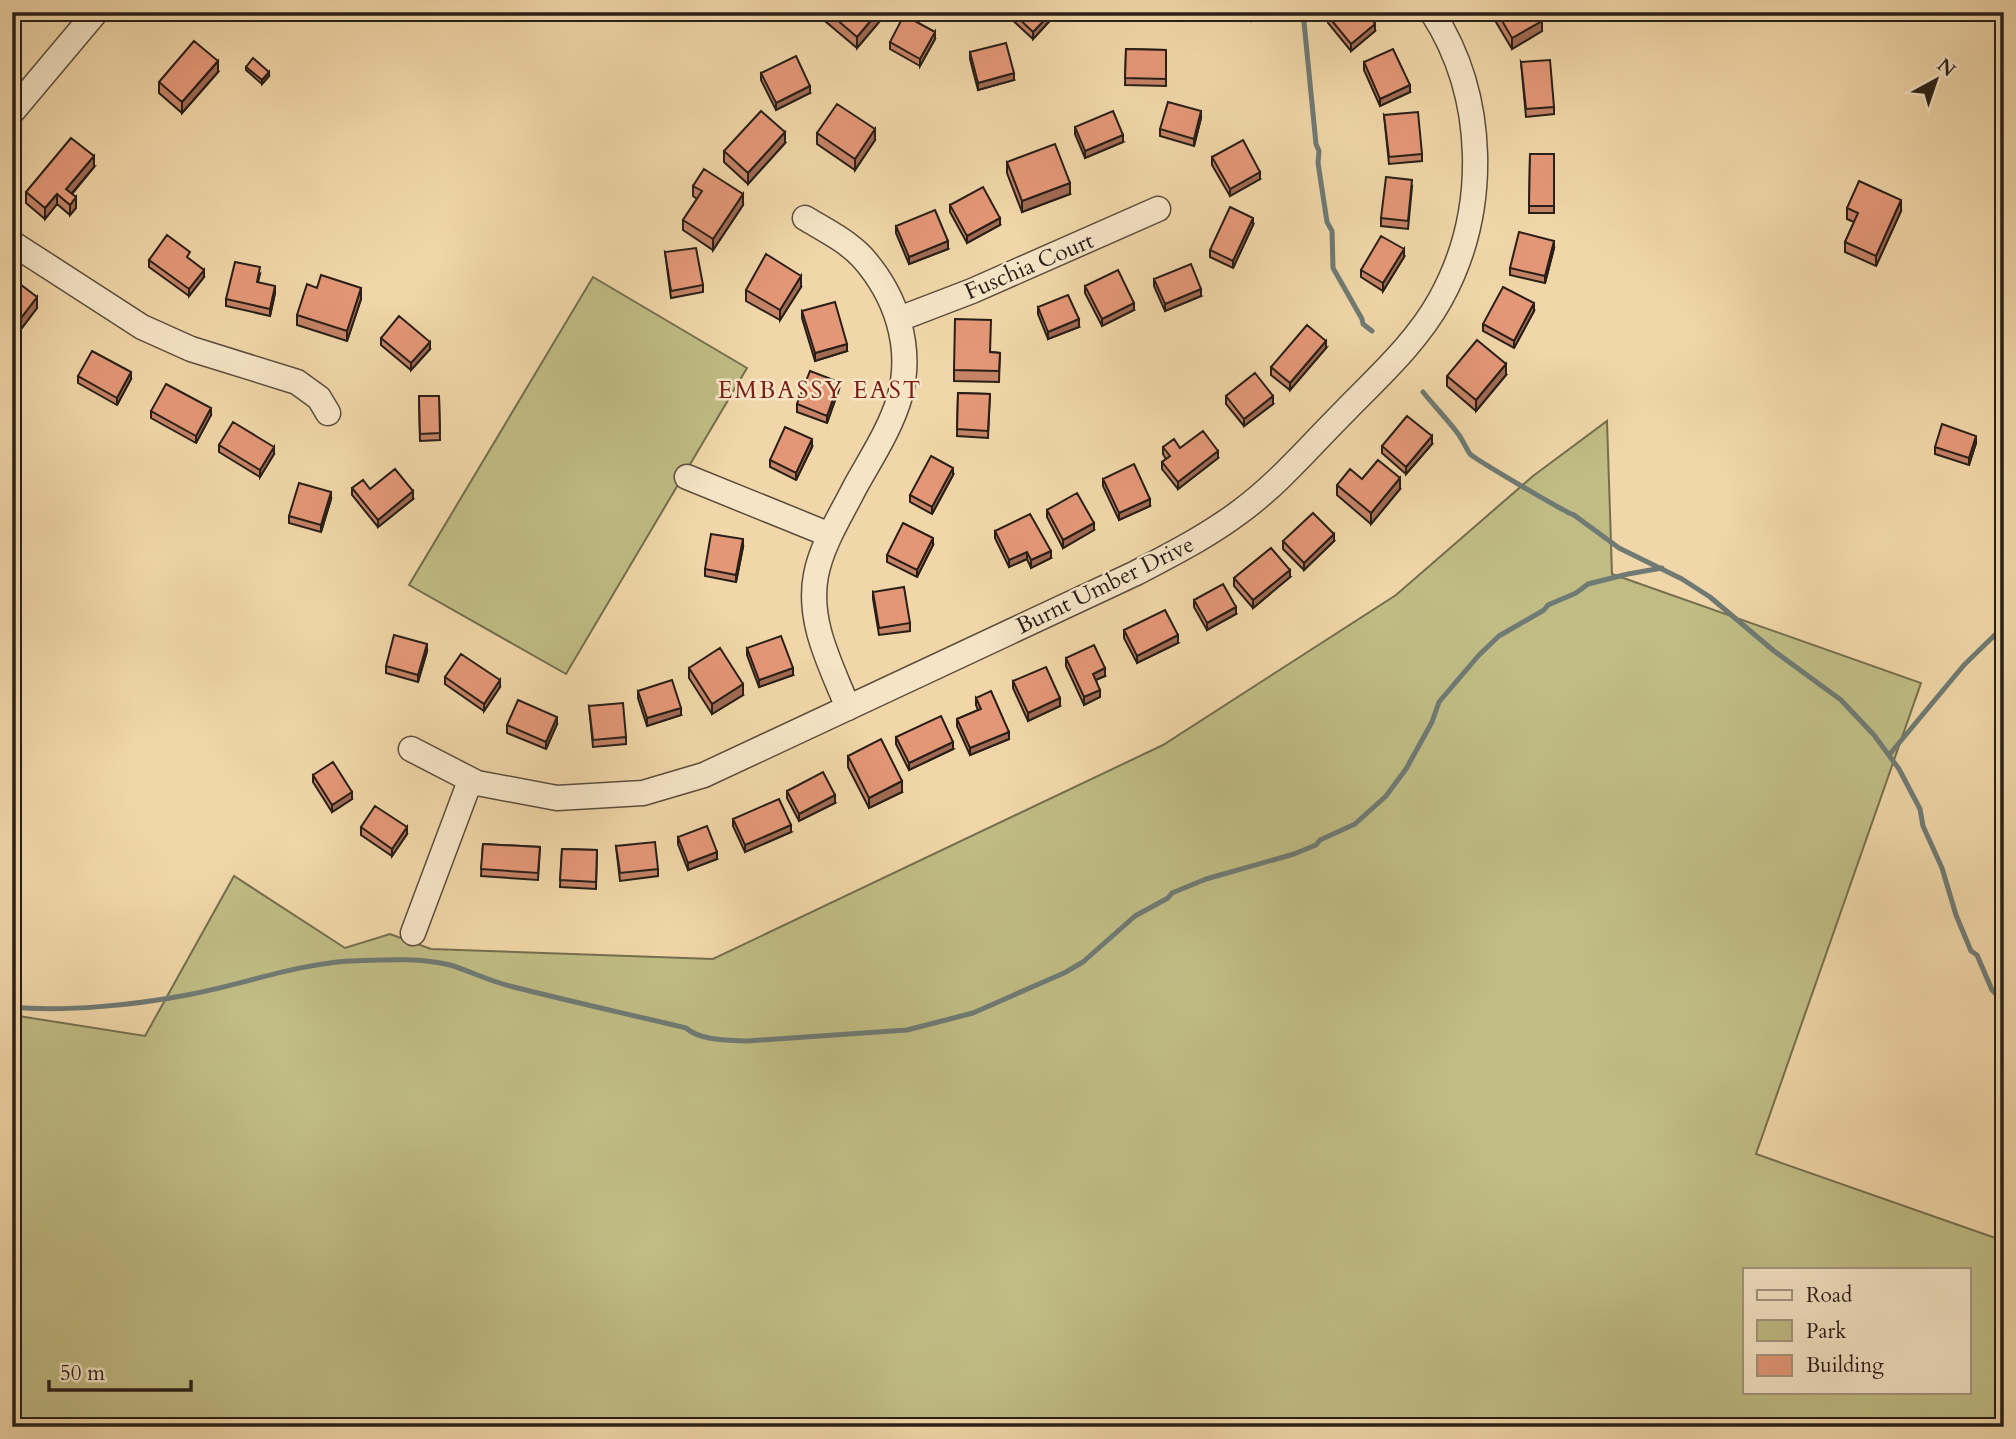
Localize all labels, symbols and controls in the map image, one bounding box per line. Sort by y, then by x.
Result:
north arrow [1900,46,1970,116]
text: N [1932,52,1961,83]
street label: Fuschia Court [960,225,1098,307]
district label: EMBASSY EAST [718,374,922,407]
street label: Burnt Umber Drive [1011,528,1199,642]
legend [1743,1268,1970,1394]
text: Road [1806,1281,1852,1310]
text: Park [1806,1317,1847,1346]
scale bar [49,1348,191,1392]
text: Building [1806,1351,1884,1380]
text: 50 m [60,1359,105,1388]

